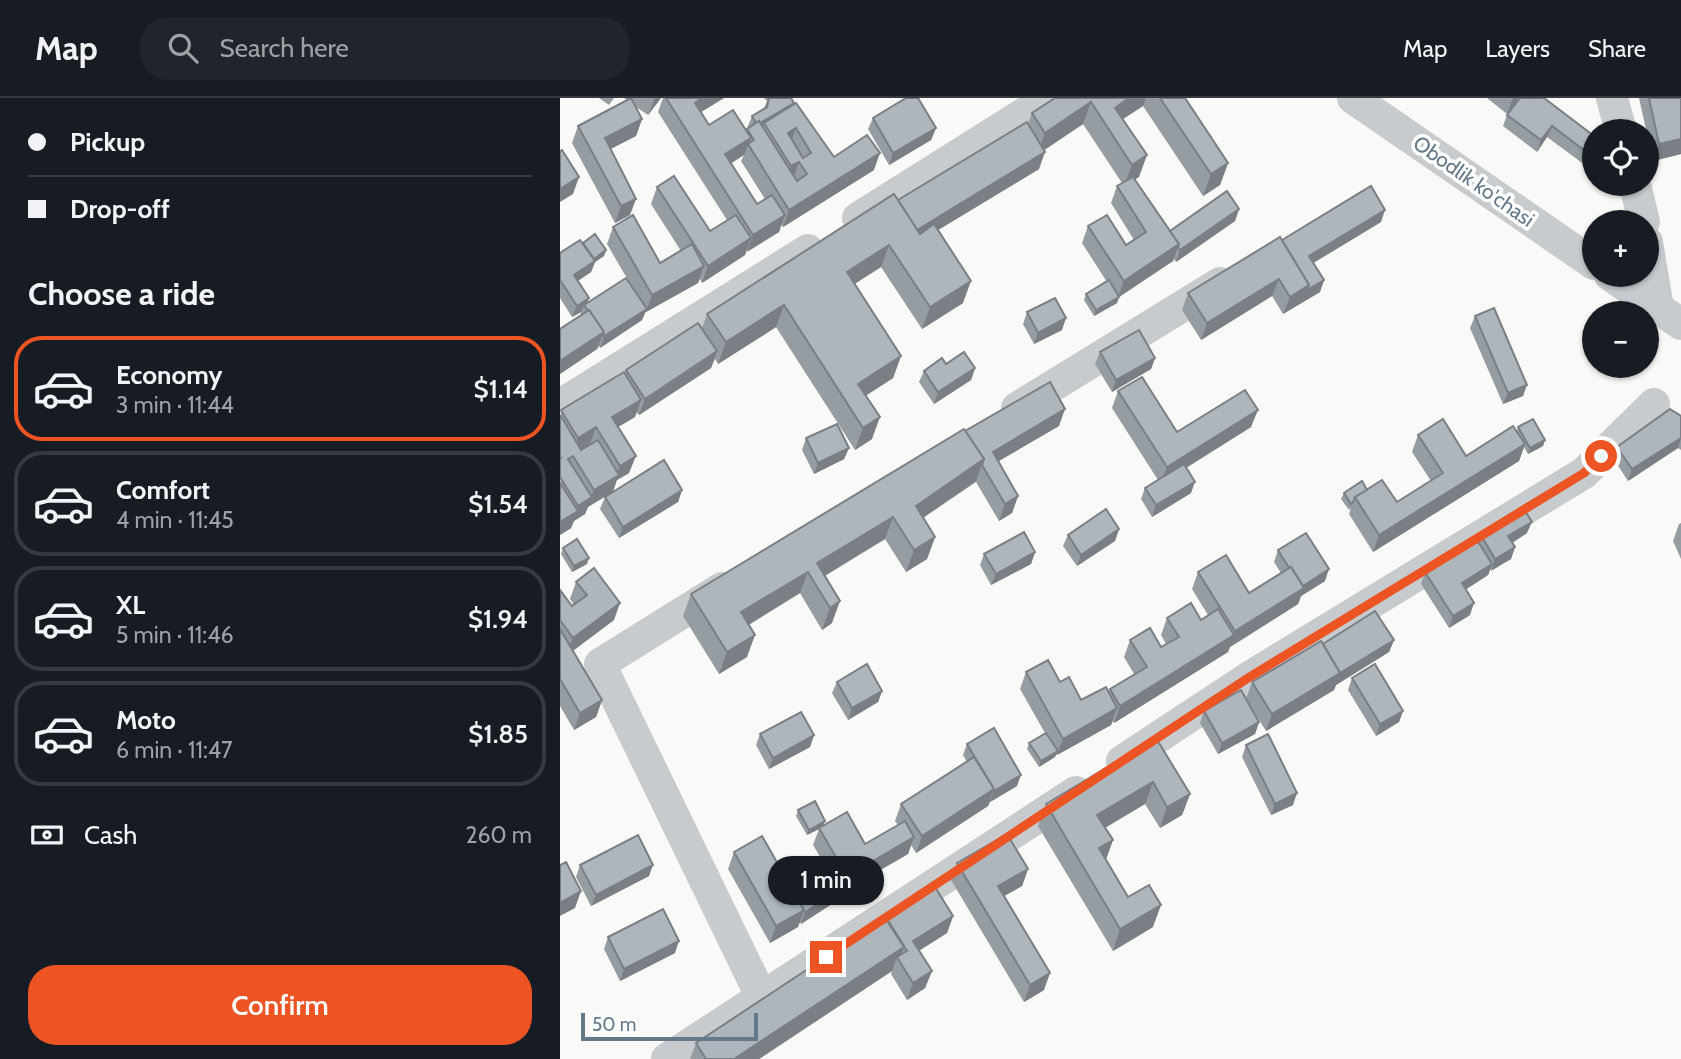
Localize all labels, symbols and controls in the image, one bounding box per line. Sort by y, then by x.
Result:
search box [140,17,630,80]
text: Map [35,28,98,68]
icon: search [164,29,202,67]
text: Search here [220,32,349,64]
text: Map [1403,34,1447,63]
text: Layers [1485,34,1550,63]
text: Share [1588,34,1646,63]
map controls [1582,119,1659,378]
button: locate [1582,119,1659,196]
text: Pickup [70,126,145,158]
street label: Obodlik ko'chasi [1409,130,1539,232]
text: Drop-off [70,193,170,225]
button: + [1582,210,1659,287]
text: Choose a ride [28,274,215,313]
button: − [1582,301,1659,378]
icon: car [32,357,95,420]
text: Economy [116,359,222,391]
text: $1.14 [474,373,528,405]
text: 3 min · 11:44 [116,391,234,419]
route start [1585,440,1617,472]
icon: car [32,472,95,535]
text: Comfort [116,474,210,506]
text: $1.54 [468,488,528,520]
text: 4 min · 11:45 [116,506,234,534]
icon: car [32,587,95,650]
text: XL [116,589,145,621]
text: $1.94 [468,603,528,635]
text: 5 min · 11:46 [116,621,233,649]
icon: car [32,702,95,765]
text: Moto [116,704,176,736]
text: $1.85 [468,718,528,750]
text: 6 min · 11:47 [116,736,233,764]
icon: cash [28,816,66,854]
text: Cash [84,819,137,851]
text: 260 m [465,821,532,849]
callout: 1 min [768,856,884,904]
text: 1 min [800,866,852,894]
route end [810,941,842,973]
button: Confirm [28,965,532,1045]
scale bar [581,1010,758,1042]
text: 50 m [592,1013,636,1036]

